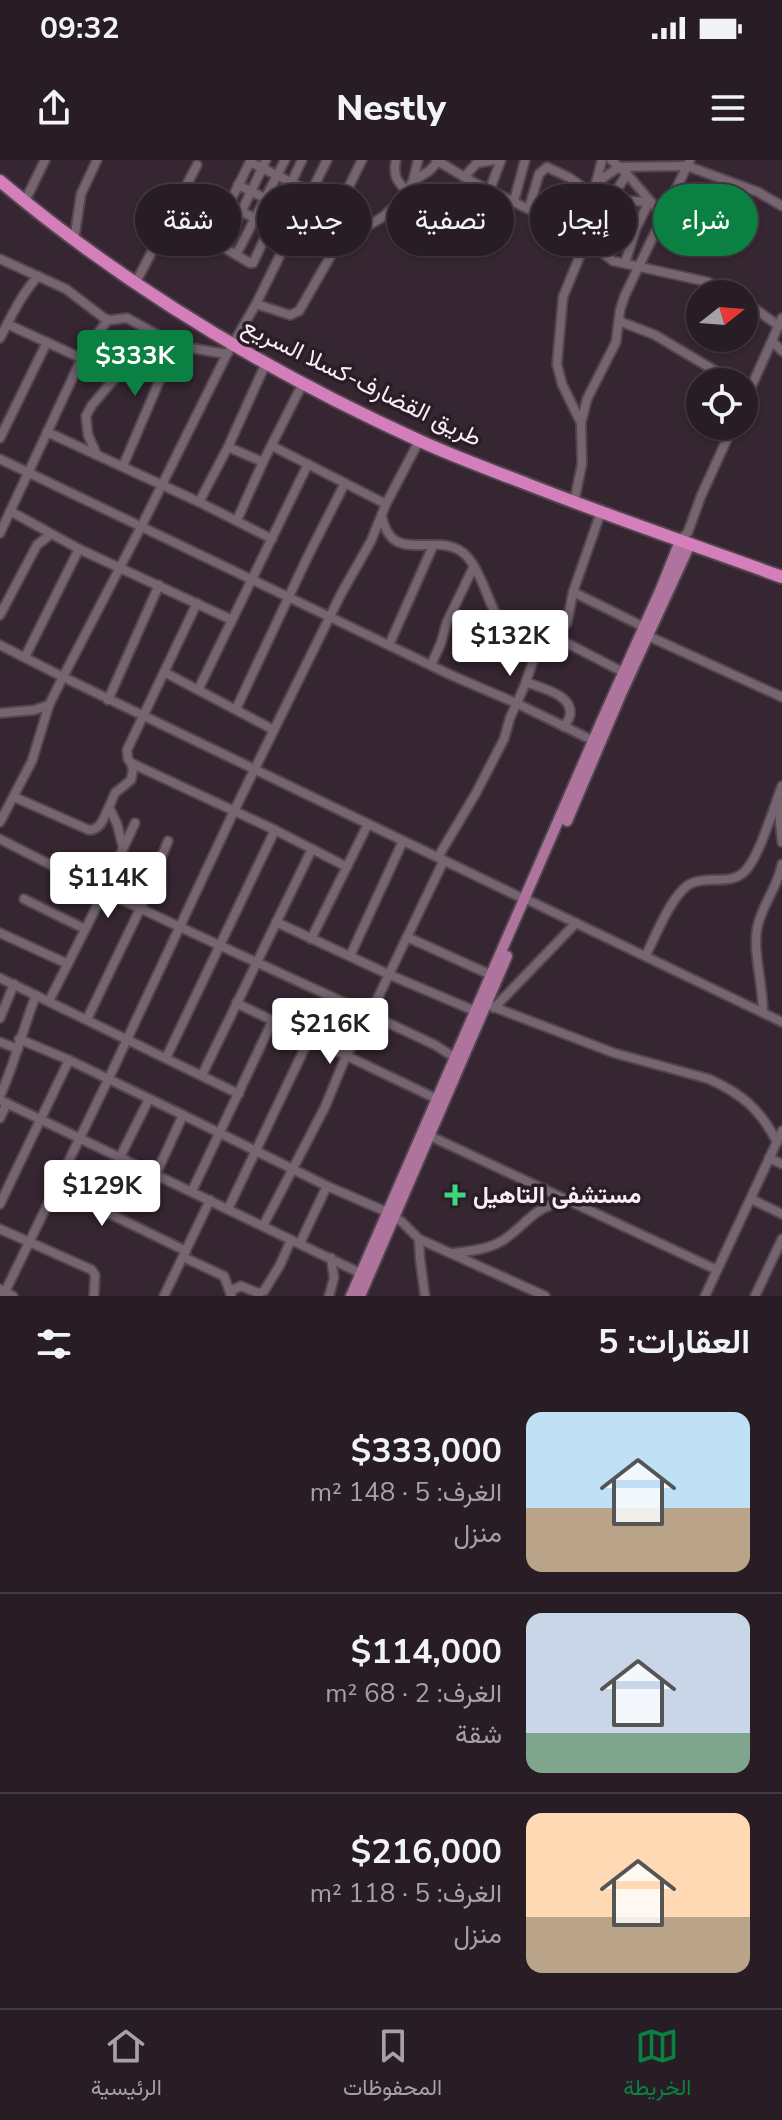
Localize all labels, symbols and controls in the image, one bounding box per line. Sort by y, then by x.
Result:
text: 09:32 [40,8,119,49]
text: Nestly [336,84,446,133]
icon: share [32,86,76,130]
icon: menu [706,86,750,130]
chip: شقة [135,184,241,256]
chip: جديد [257,184,371,256]
chip: تصفية [387,184,514,256]
chip: إيجار [530,184,637,256]
chip: شراء [653,184,758,256]
north arrow [686,280,758,352]
map controls [686,280,758,440]
street label: طريق القضارف-كسلا السريع [236,310,487,455]
pin: $333K [79,330,191,398]
text: $333K [95,338,175,373]
button: locate [686,368,758,440]
pin: $132K [454,610,566,678]
text: $132K [470,618,550,653]
pin: $114K [52,852,164,920]
text: $114K [68,860,148,895]
pin: $216K [274,998,386,1066]
text: $216K [290,1006,370,1041]
pin: $129K [46,1160,158,1228]
text: $129K [62,1168,142,1203]
place label: مستشفى التاهيل [473,1179,641,1211]
marker: مستشفى التاهيل [444,1184,466,1206]
text: العقارات: 5 [598,1319,750,1365]
icon: filters [32,1322,76,1366]
text: $333,000 [351,1428,502,1474]
icon: home [590,1444,686,1540]
text: الغرف: 5 · 148 m² [310,1475,502,1510]
text: منزل [453,1516,502,1551]
text: $114,000 [351,1629,502,1675]
icon: home [590,1645,686,1741]
text: الغرف: 2 · 68 m² [325,1676,502,1711]
text: شقة [455,1717,502,1752]
text: $216,000 [351,1829,502,1875]
icon: home [590,1845,686,1941]
text: الغرف: 5 · 118 m² [310,1876,502,1911]
text: منزل [453,1917,502,1952]
tab: الرئيسية [91,2024,162,2107]
tab: المحفوظات [343,2024,442,2107]
tab: الخريطة [623,2024,691,2107]

